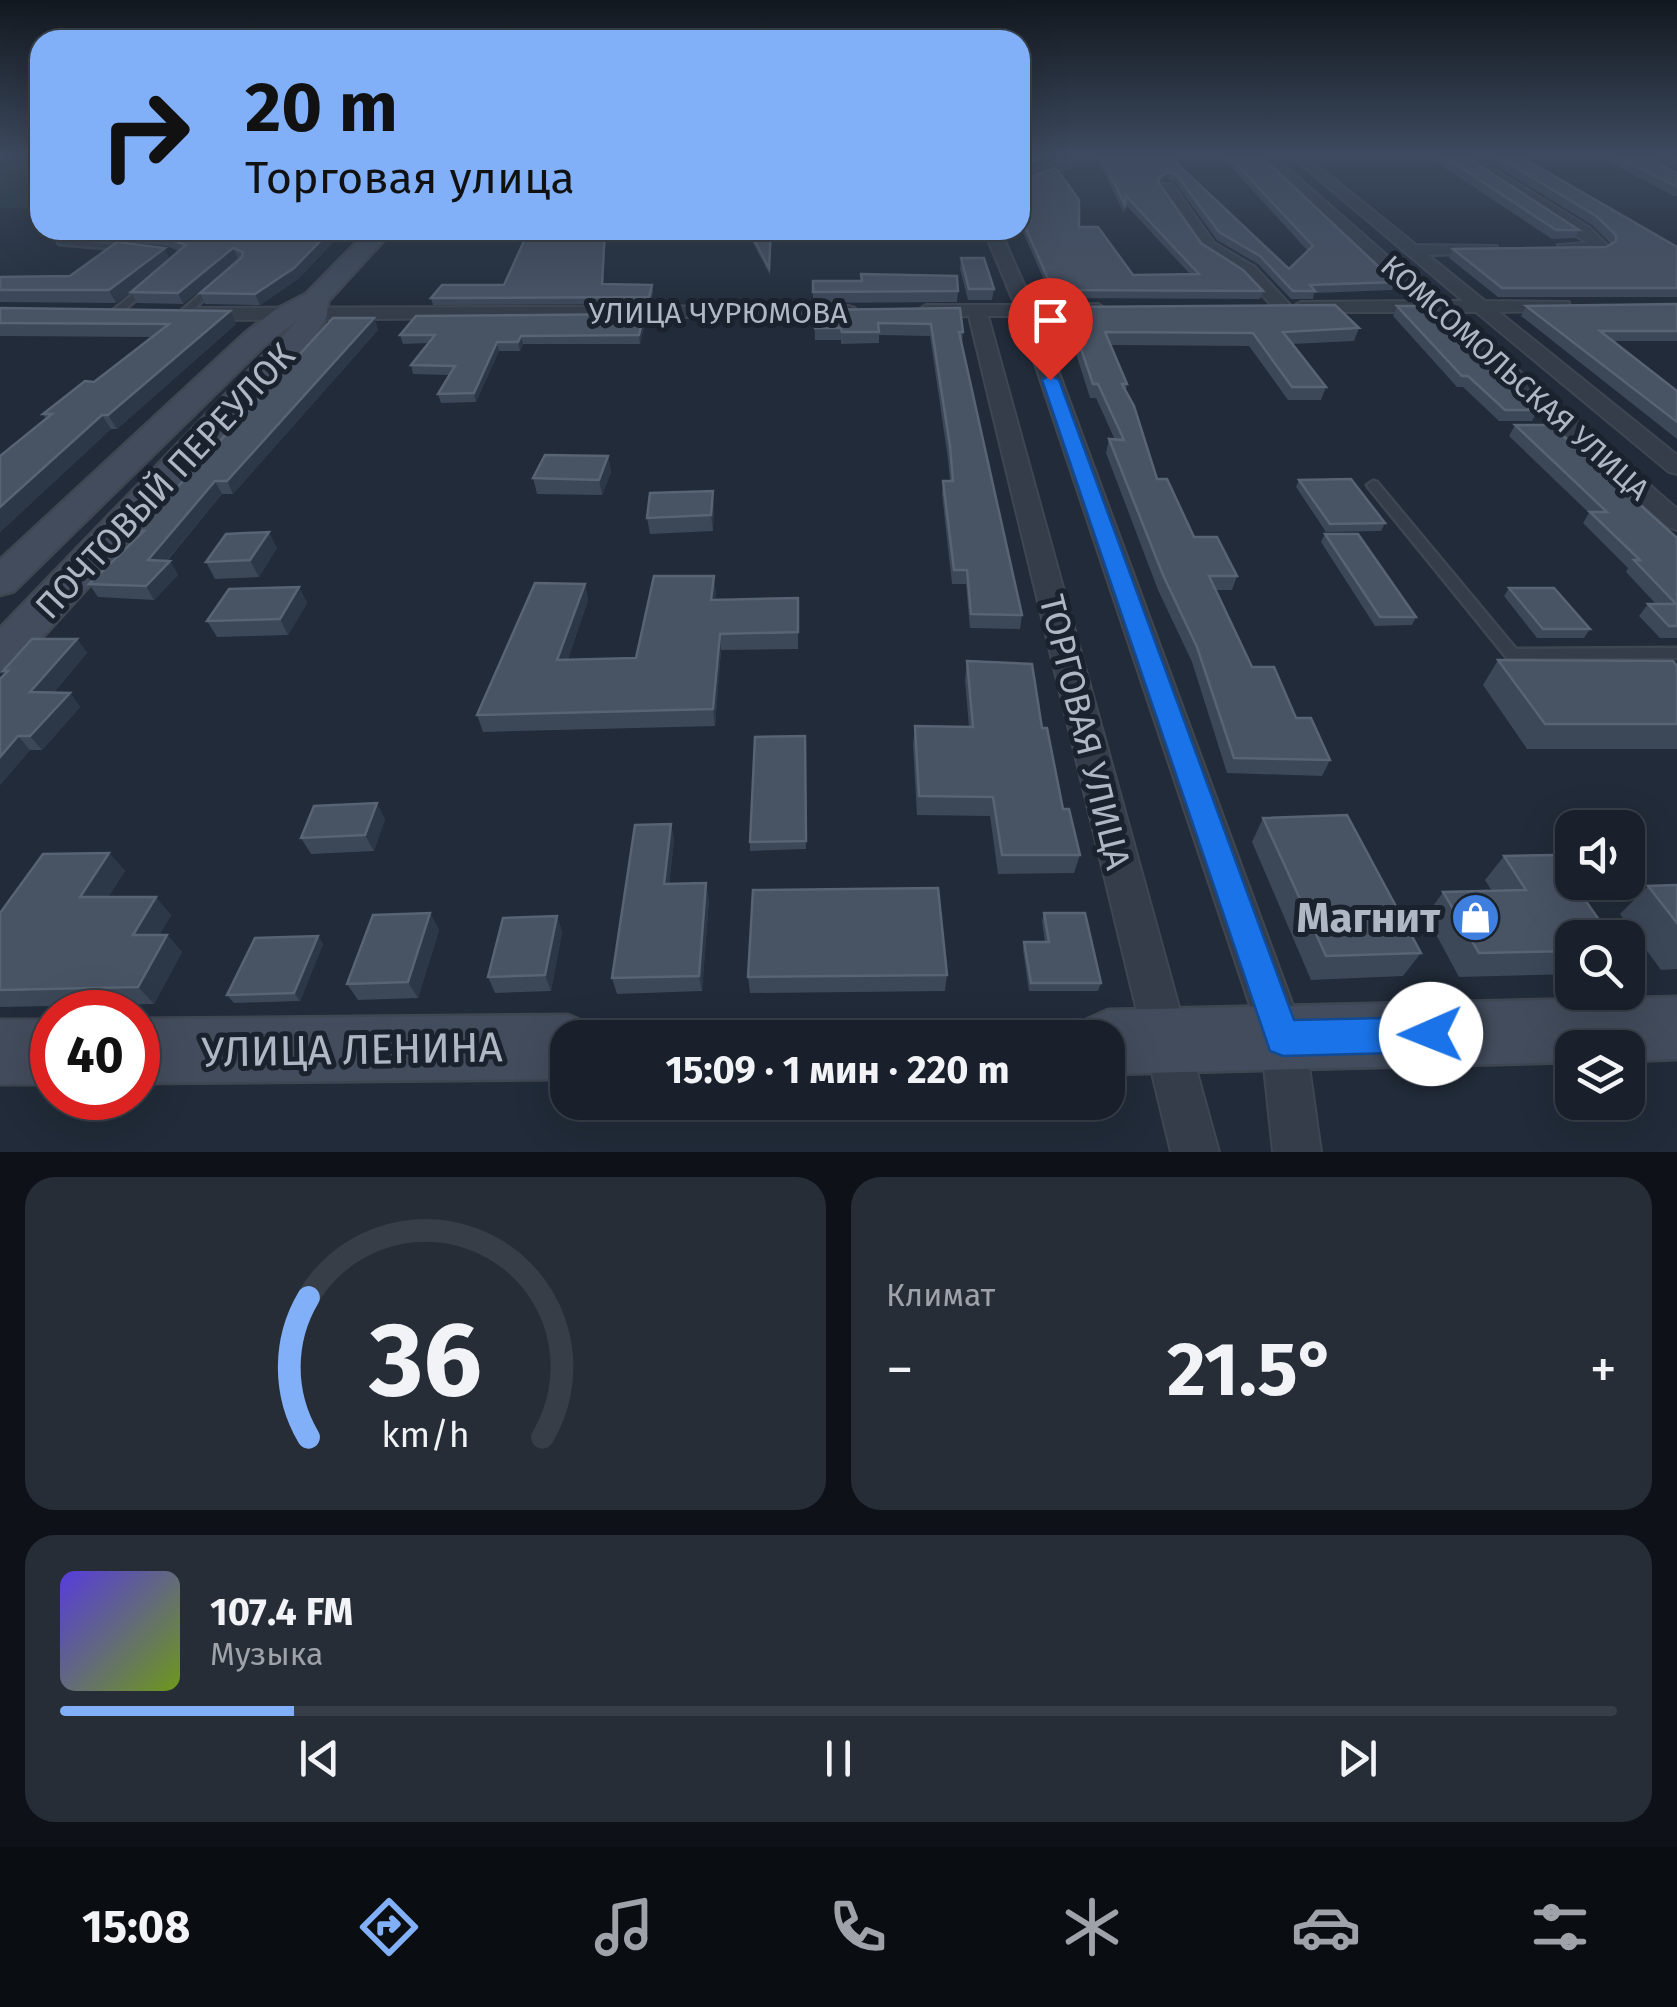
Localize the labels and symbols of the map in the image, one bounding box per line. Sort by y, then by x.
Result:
street label: КОМСОМОЛЬСКАЯ УЛИЦА [1373,248,1657,509]
pin [1008,278,1093,381]
street label: УЛИЦА ЧУРЮМОВА [589,295,848,331]
street label: ПОЧТОВЫЙ ПЕРЕУЛОК [27,334,304,627]
street label: ТОРГОВАЯ УЛИЦА [1031,590,1139,874]
shop icon: Магнит [1449,891,1501,943]
place label: Магнит [1297,893,1441,943]
position arrow [1379,982,1483,1086]
speed limit sign: 40 [30,990,160,1120]
street label: УЛИЦА ЛЕНИНА [201,1022,503,1078]

